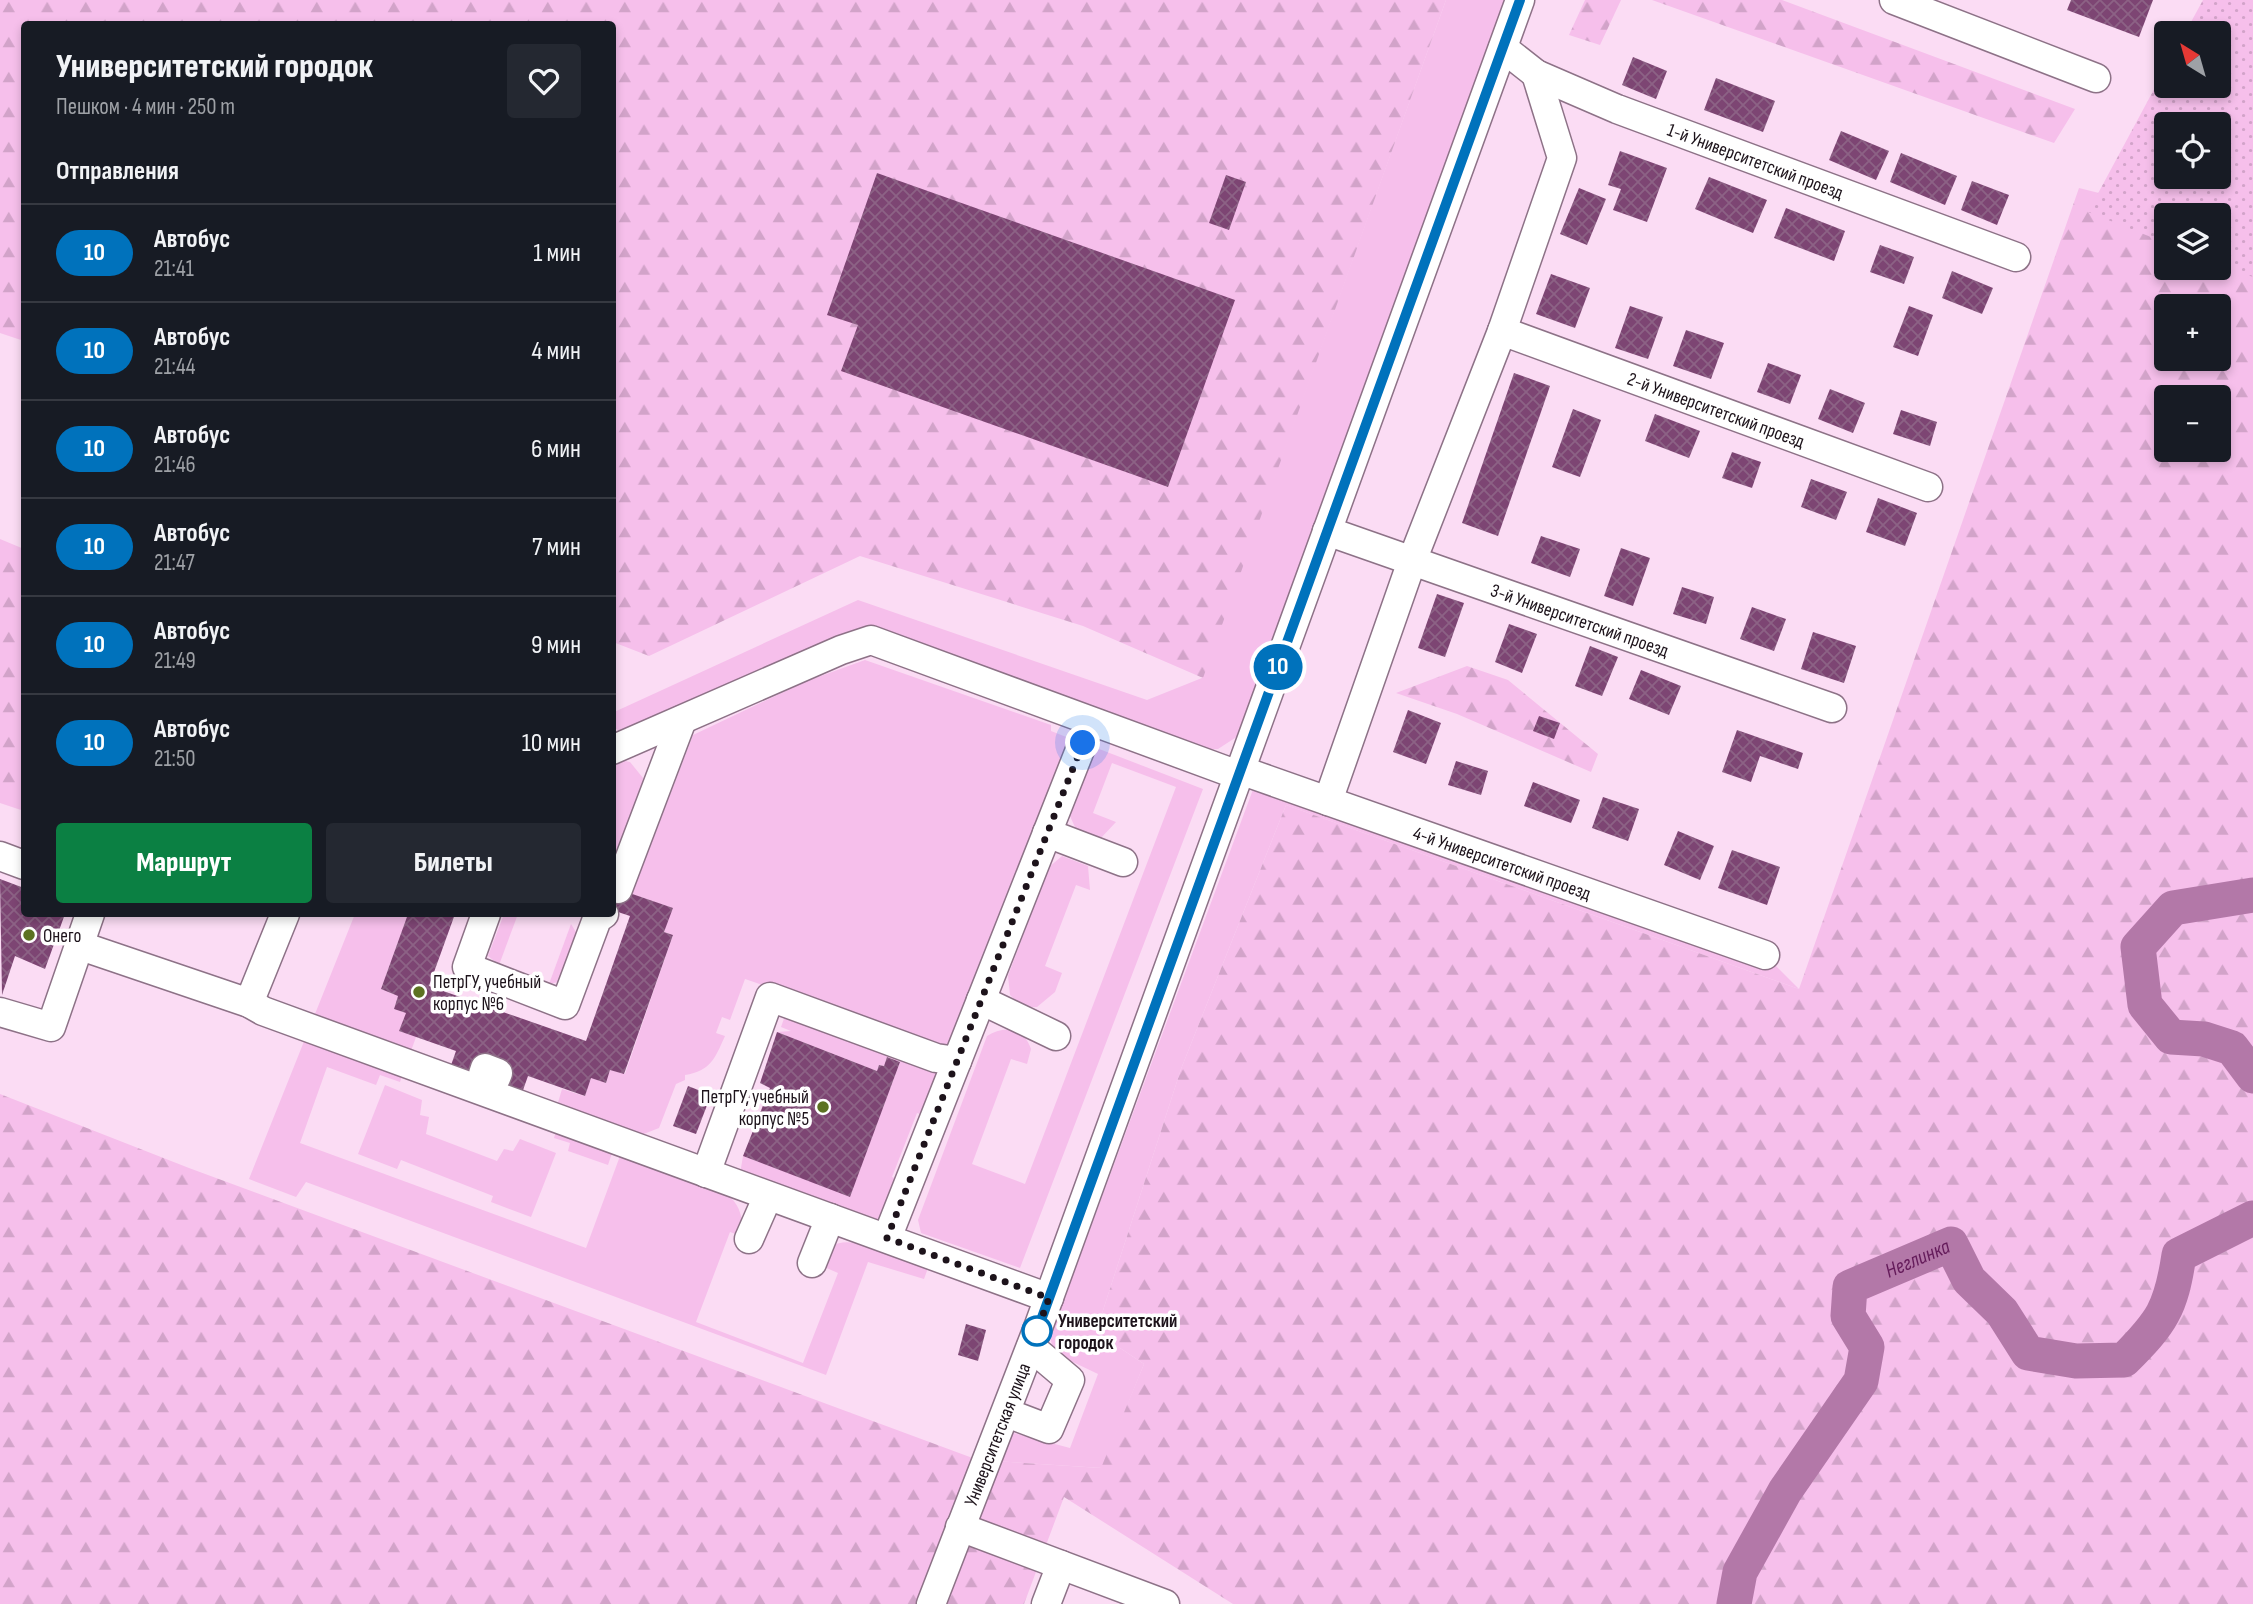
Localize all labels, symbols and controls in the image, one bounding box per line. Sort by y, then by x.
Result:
north arrow [2154,21,2231,98]
map controls [2154,21,2231,462]
button: heart [507,44,581,118]
text: Университетский городок [56,47,373,87]
text: Пешком · 4 мин · 250 m [56,93,235,121]
button: locate [2154,112,2231,189]
street label: 1-й Университетский проезд [1664,119,1846,205]
text: Отправления [56,156,179,187]
button: layers [2154,203,2231,280]
text: Автобус [154,224,230,255]
text: 10 [84,238,105,267]
text: 1 мин [533,238,581,269]
text: 21:41 [154,255,194,283]
button: + [2154,294,2231,371]
text: Автобус [154,322,230,353]
text: 10 [84,336,105,365]
text: 4 мин [532,336,581,367]
text: 21:44 [154,353,195,381]
street label: 2-й Университетский проезд [1624,368,1807,454]
button: − [2154,385,2231,462]
text: Автобус [154,420,230,451]
text: 10 [84,434,105,463]
text: 6 мин [531,434,581,465]
text: 21:46 [154,451,196,479]
text: Автобус [154,518,230,549]
text: 10 [84,532,105,561]
text: 7 мин [532,532,581,563]
text: 21:47 [154,549,195,577]
street label: 3-й Университетский проезд [1487,579,1672,663]
text: Автобус [154,616,230,647]
text: 10 [84,630,105,659]
text: 9 мин [531,630,581,661]
line badge: 10 [1246,644,1310,690]
text: 21:49 [154,647,196,675]
text: 10 [1268,652,1288,681]
text: Автобус [154,714,230,745]
your location [1065,725,1100,760]
text: 10 [84,728,105,757]
text: 10 мин [522,728,581,759]
text: 21:50 [154,745,195,773]
street label: 4-й Университетский проезд [1410,822,1594,906]
button: Маршрут [56,823,312,903]
button: Билеты [326,823,581,903]
place label: Онего [43,925,82,948]
marker: Онего [21,927,37,943]
place label: ПетрГУ, учебный корпус №6 [433,971,541,1016]
marker: ПетрГУ, учебный корпус №6 [411,984,427,1000]
place label: ПетрГУ, учебный корпус №5 [701,1086,809,1131]
marker: ПетрГУ, учебный корпус №5 [815,1099,831,1115]
water label: Неглинка [1881,1234,1954,1284]
place label: Университетский городок [1058,1310,1177,1355]
marker: Университетский городок [1022,1316,1052,1346]
street label: Университетская улица [960,1360,1036,1510]

